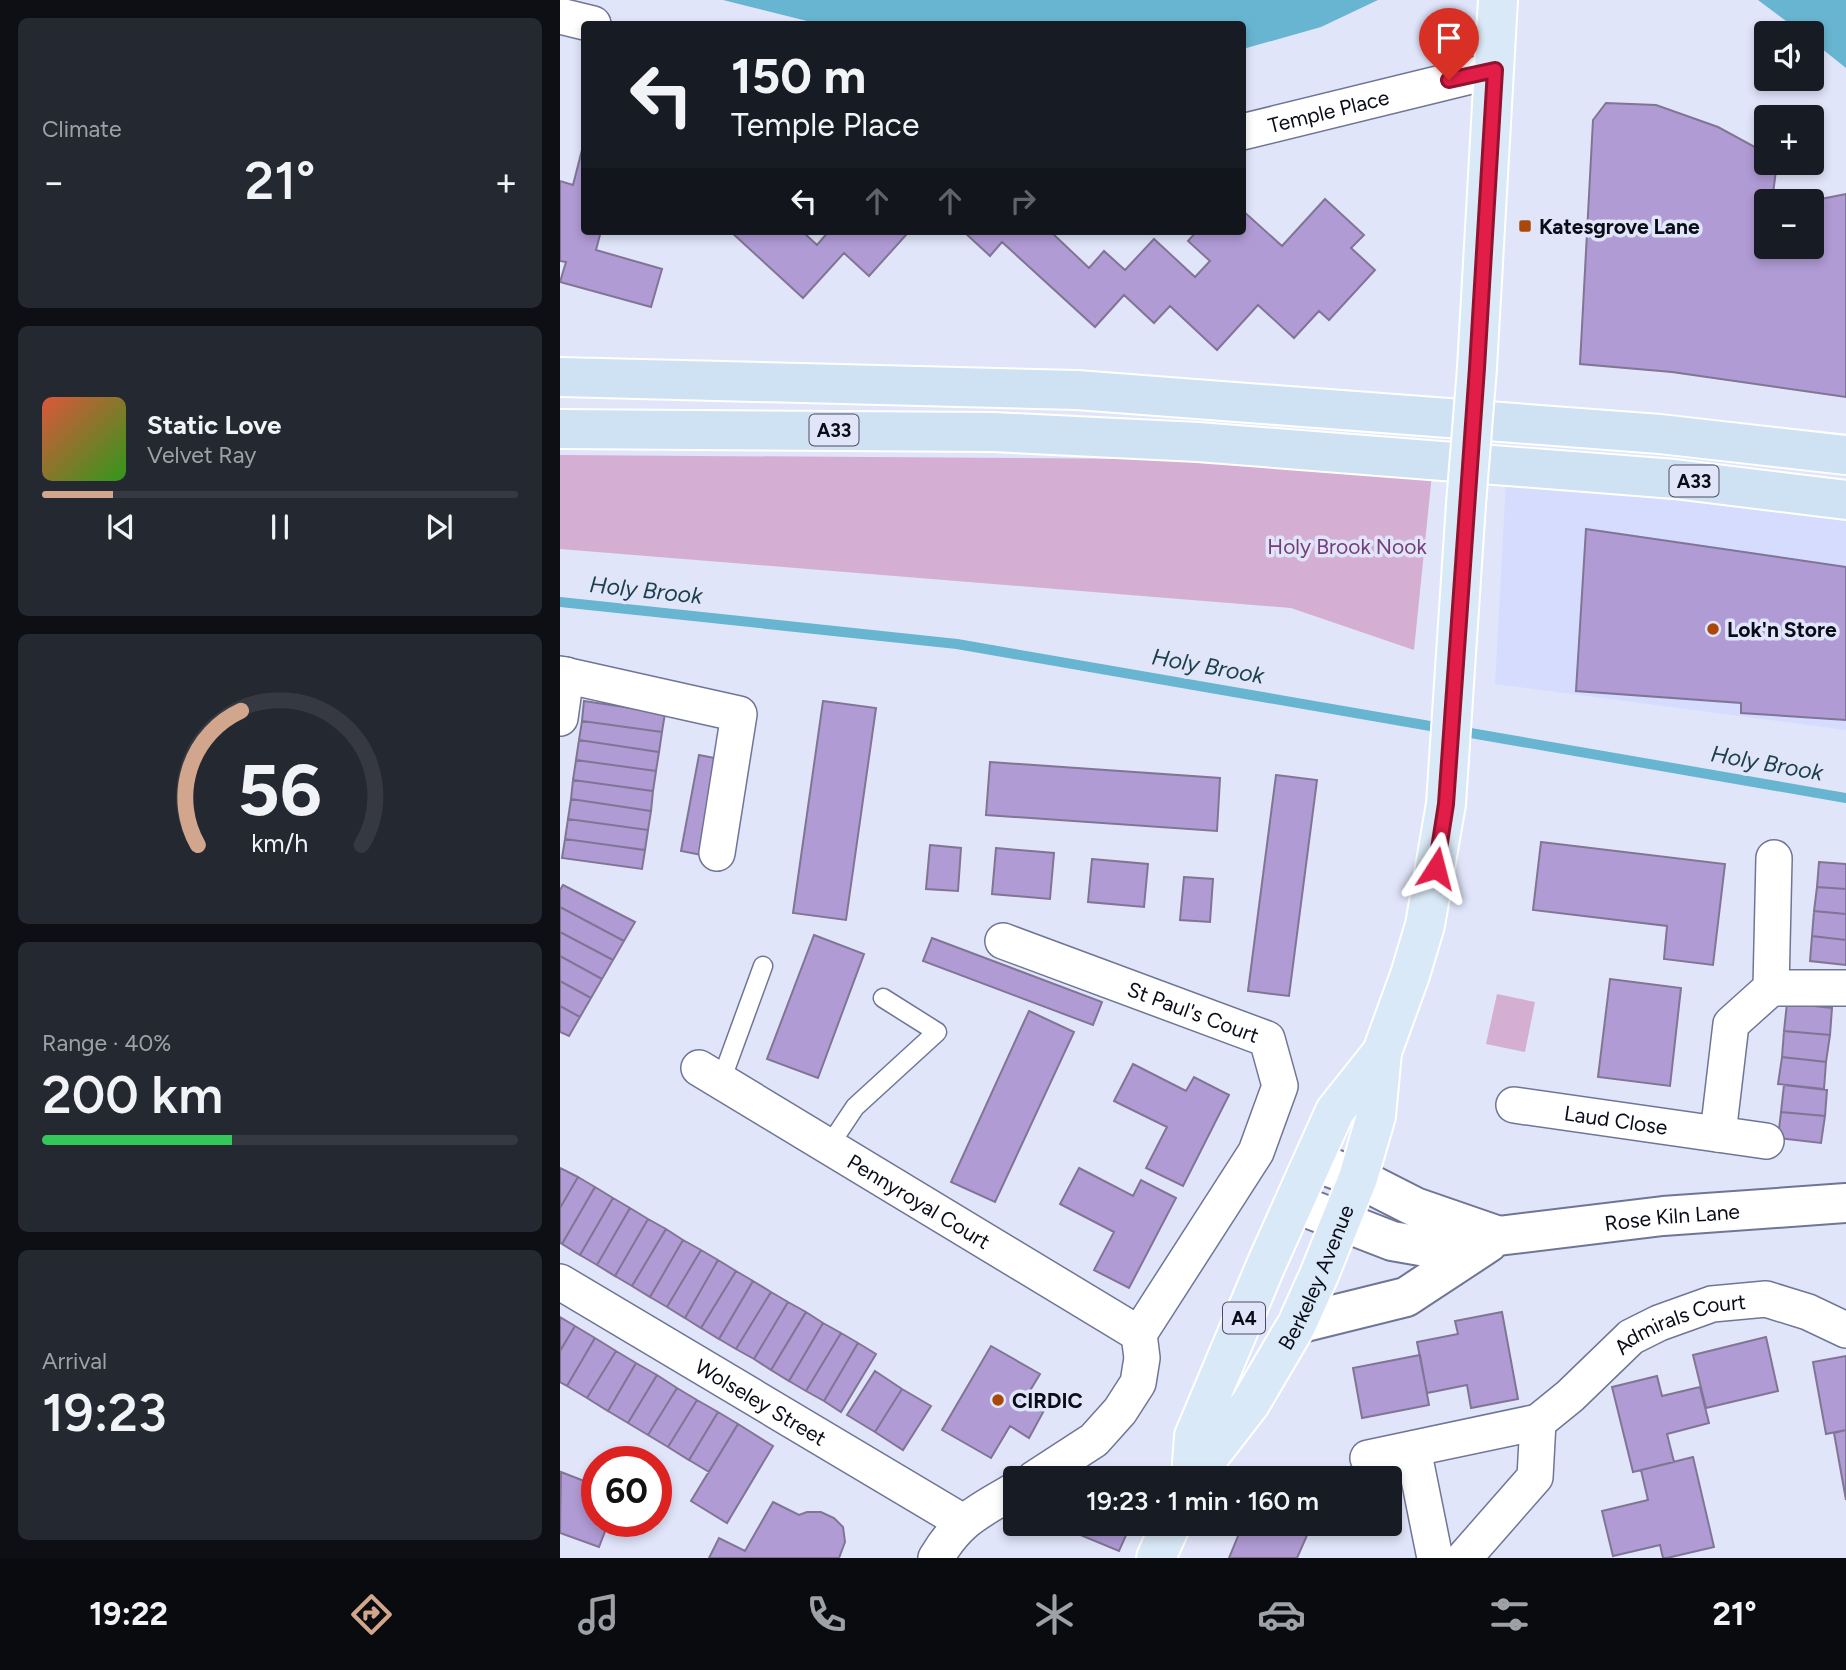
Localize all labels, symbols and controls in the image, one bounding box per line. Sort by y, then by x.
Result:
pin [1419,8,1479,80]
icon: arrive [1430,19,1468,57]
map controls [1754,21,1824,259]
button: sound [1754,21,1824,91]
text: 150 m [731,46,866,105]
icon: left [616,49,707,140]
street label: Temple Place [1265,84,1391,138]
button: + [1754,105,1824,175]
text: Temple Place [731,106,919,144]
text: Climate [42,115,121,143]
text: 21° [245,150,315,212]
text: − [42,159,66,205]
text: + [494,159,518,205]
icon: left [785,182,823,220]
icon: ahead [858,182,896,220]
icon: ahead [931,182,969,220]
icon: right [1004,182,1042,220]
button: − [1754,189,1824,259]
place label: Katesgrove Lane [1539,214,1700,239]
marker: Katesgrove Lane [1517,218,1533,234]
text: Static Love [147,409,281,441]
road number: A33 [810,414,858,446]
text: Velvet Ray [147,441,256,469]
road number: A33 [1670,466,1718,496]
icon: previous [102,508,140,546]
icon: pause [261,508,299,546]
icon: next [420,508,458,546]
park label: Holy Brook Nook [1267,534,1427,559]
water label: Holy Brook [588,570,705,610]
place label: Lok'n Store [1727,617,1837,642]
marker: Lok'n Store [1705,621,1721,637]
water label: Holy Brook [1150,642,1267,690]
water label: Holy Brook [1709,739,1826,787]
text: 56 [238,746,322,833]
text: km/h [251,828,309,858]
position arrow [1399,831,1473,905]
street label: St Paul's Court [1124,976,1263,1047]
text: Range · 40% [42,1029,171,1057]
text: 200 km [42,1064,223,1126]
street label: Laud Close [1563,1100,1669,1139]
street label: Pennyroyal Court [843,1148,995,1254]
street label: Rose Kiln Lane [1603,1198,1741,1236]
street label: Berkeley Avenue [1272,1201,1358,1354]
street label: Admirals Court [1608,1288,1747,1359]
road number: A4 [1223,1302,1265,1334]
text: Arrival [42,1347,107,1375]
street label: Wolseley Street [691,1353,831,1450]
text: 19:23 [42,1382,167,1444]
place label: CIRDIC [1012,1388,1083,1413]
marker: CIRDIC [990,1392,1006,1408]
speed limit sign: 60 [581,1446,672,1537]
text: 19:23 · 1 min · 160 m [1086,1485,1319,1517]
icon: directions [347,1590,396,1639]
icon: music [574,1590,623,1639]
icon: phone [802,1590,851,1639]
icon: climate [1030,1590,1079,1639]
icon: car [1257,1590,1306,1639]
icon: filters [1485,1590,1534,1639]
text: 19:22 [89,1595,168,1633]
text: 21° [1712,1595,1757,1633]

